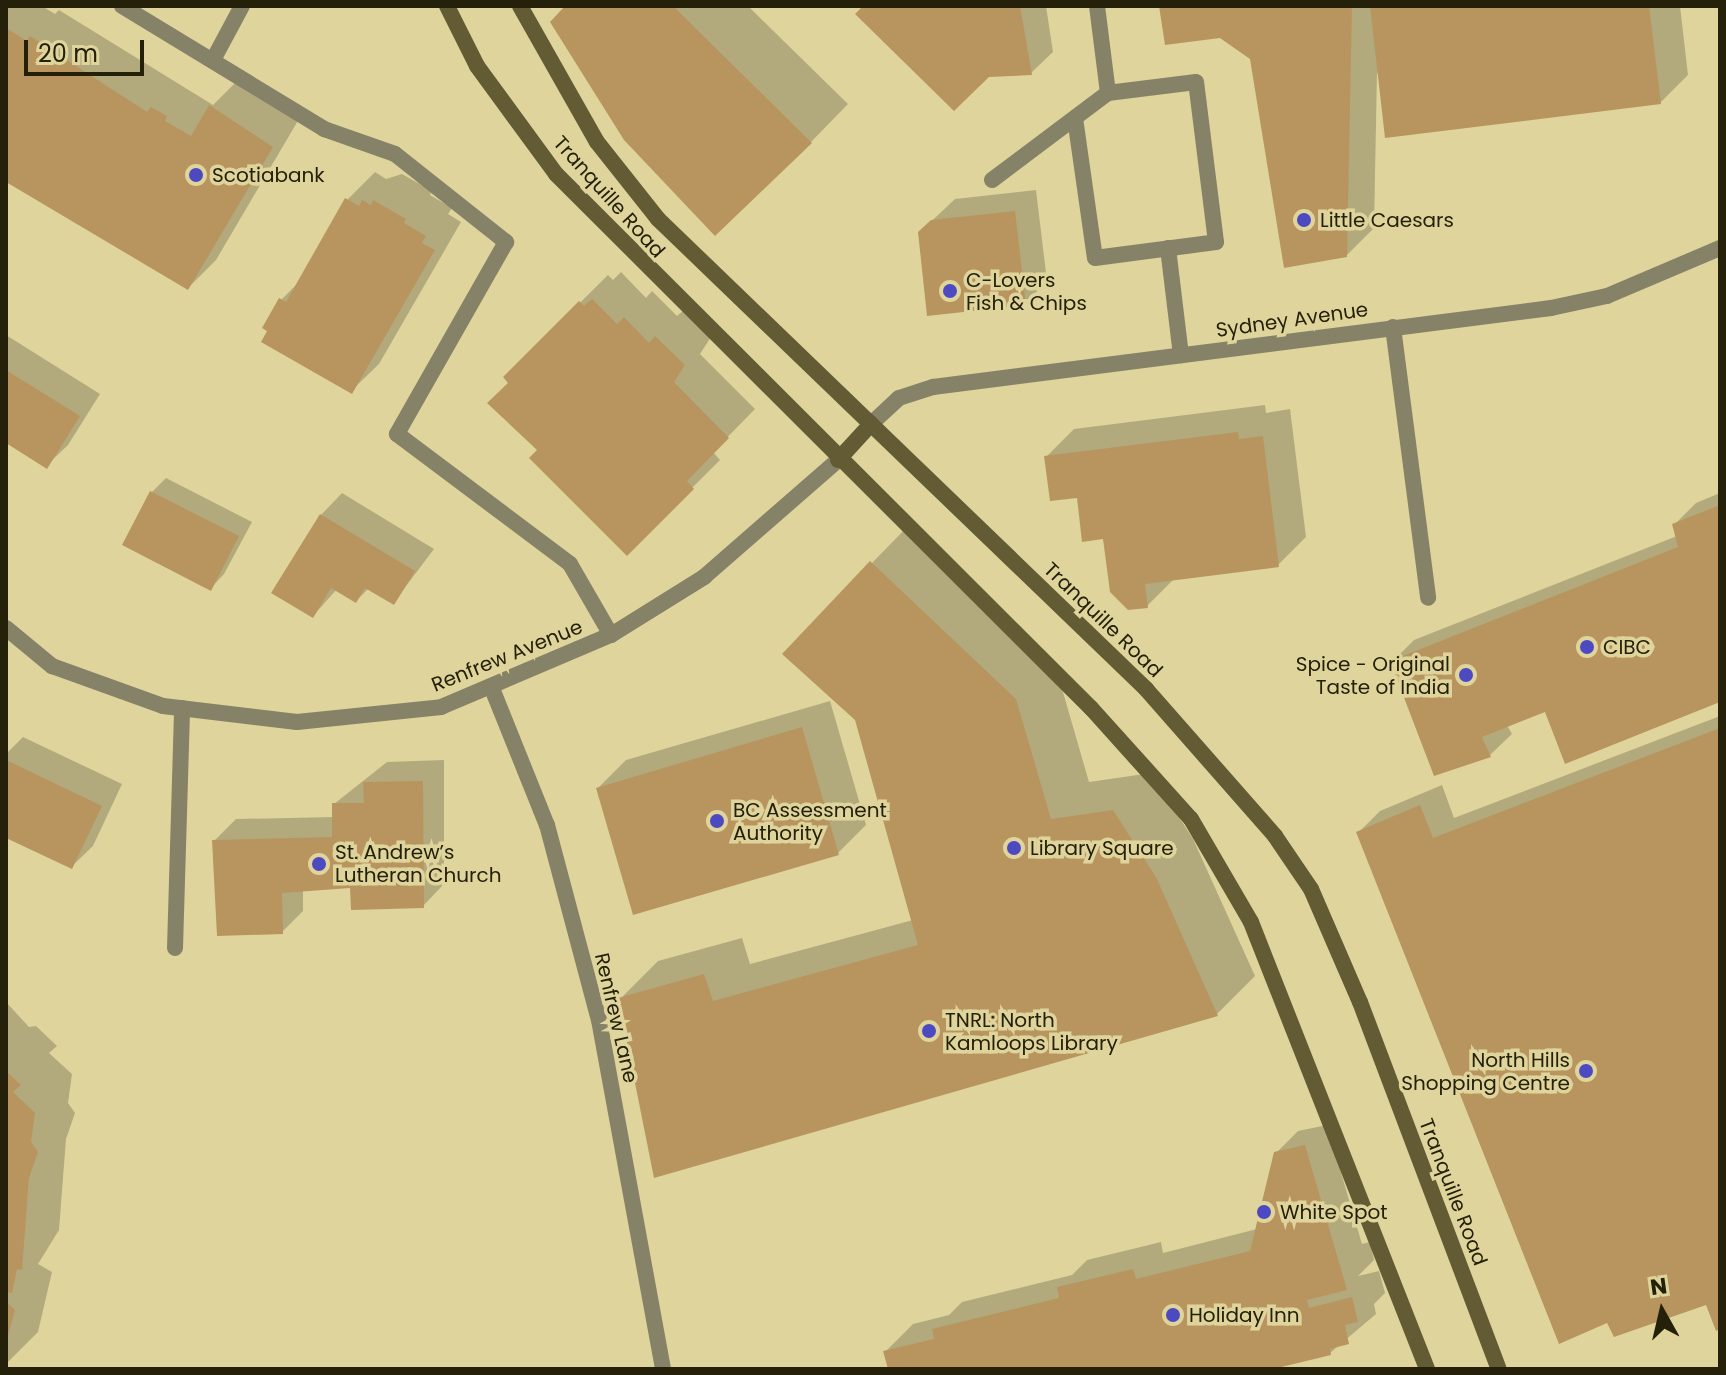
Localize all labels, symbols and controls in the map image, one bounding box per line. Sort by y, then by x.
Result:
scale bar [28,24,148,74]
text: 20 m [38,37,98,70]
street label: Tranquille Road [548,131,670,263]
place label: Scotiabank [212,163,325,187]
marker: Scotiabank [187,166,205,184]
place label: Little Caesars [1320,208,1454,232]
marker: Little Caesars [1295,211,1313,229]
place label: C-Lovers Fish & Chips [966,268,1087,315]
marker: C-Lovers Fish & Chips [941,282,959,300]
street label: Sydney Avenue [1214,297,1370,343]
street label: Tranquille Road [1039,557,1167,683]
street label: Renfrew Avenue [428,615,586,697]
place label: CIBC [1603,635,1651,659]
marker: CIBC [1578,638,1596,656]
place label: Spice - Original Taste of India [1296,652,1450,699]
marker: Spice - Original Taste of India [1457,666,1475,684]
place label: BC Assessment Authority [733,798,887,845]
marker: BC Assessment Authority [708,812,726,830]
place label: Library Square [1030,836,1174,860]
marker: Library Square [1005,839,1023,857]
place label: St. Andrew’s Lutheran Church [335,840,501,887]
marker: St. Andrew’s Lutheran Church [310,855,328,873]
street label: Renfrew Lane [589,951,643,1085]
place label: TNRL: North Kamloops Library [945,1008,1118,1055]
marker: TNRL: North Kamloops Library [920,1022,938,1040]
place label: North Hills Shopping Centre [1401,1048,1570,1095]
marker: North Hills Shopping Centre [1577,1062,1595,1080]
street label: Tranquille Road [1414,1115,1492,1269]
place label: White Spot [1280,1200,1388,1224]
marker: White Spot [1255,1203,1273,1221]
text: N [1648,1270,1669,1303]
north arrow [1622,1271,1702,1351]
place label: Holiday Inn [1189,1303,1300,1327]
marker: Holiday Inn [1164,1306,1182,1324]

